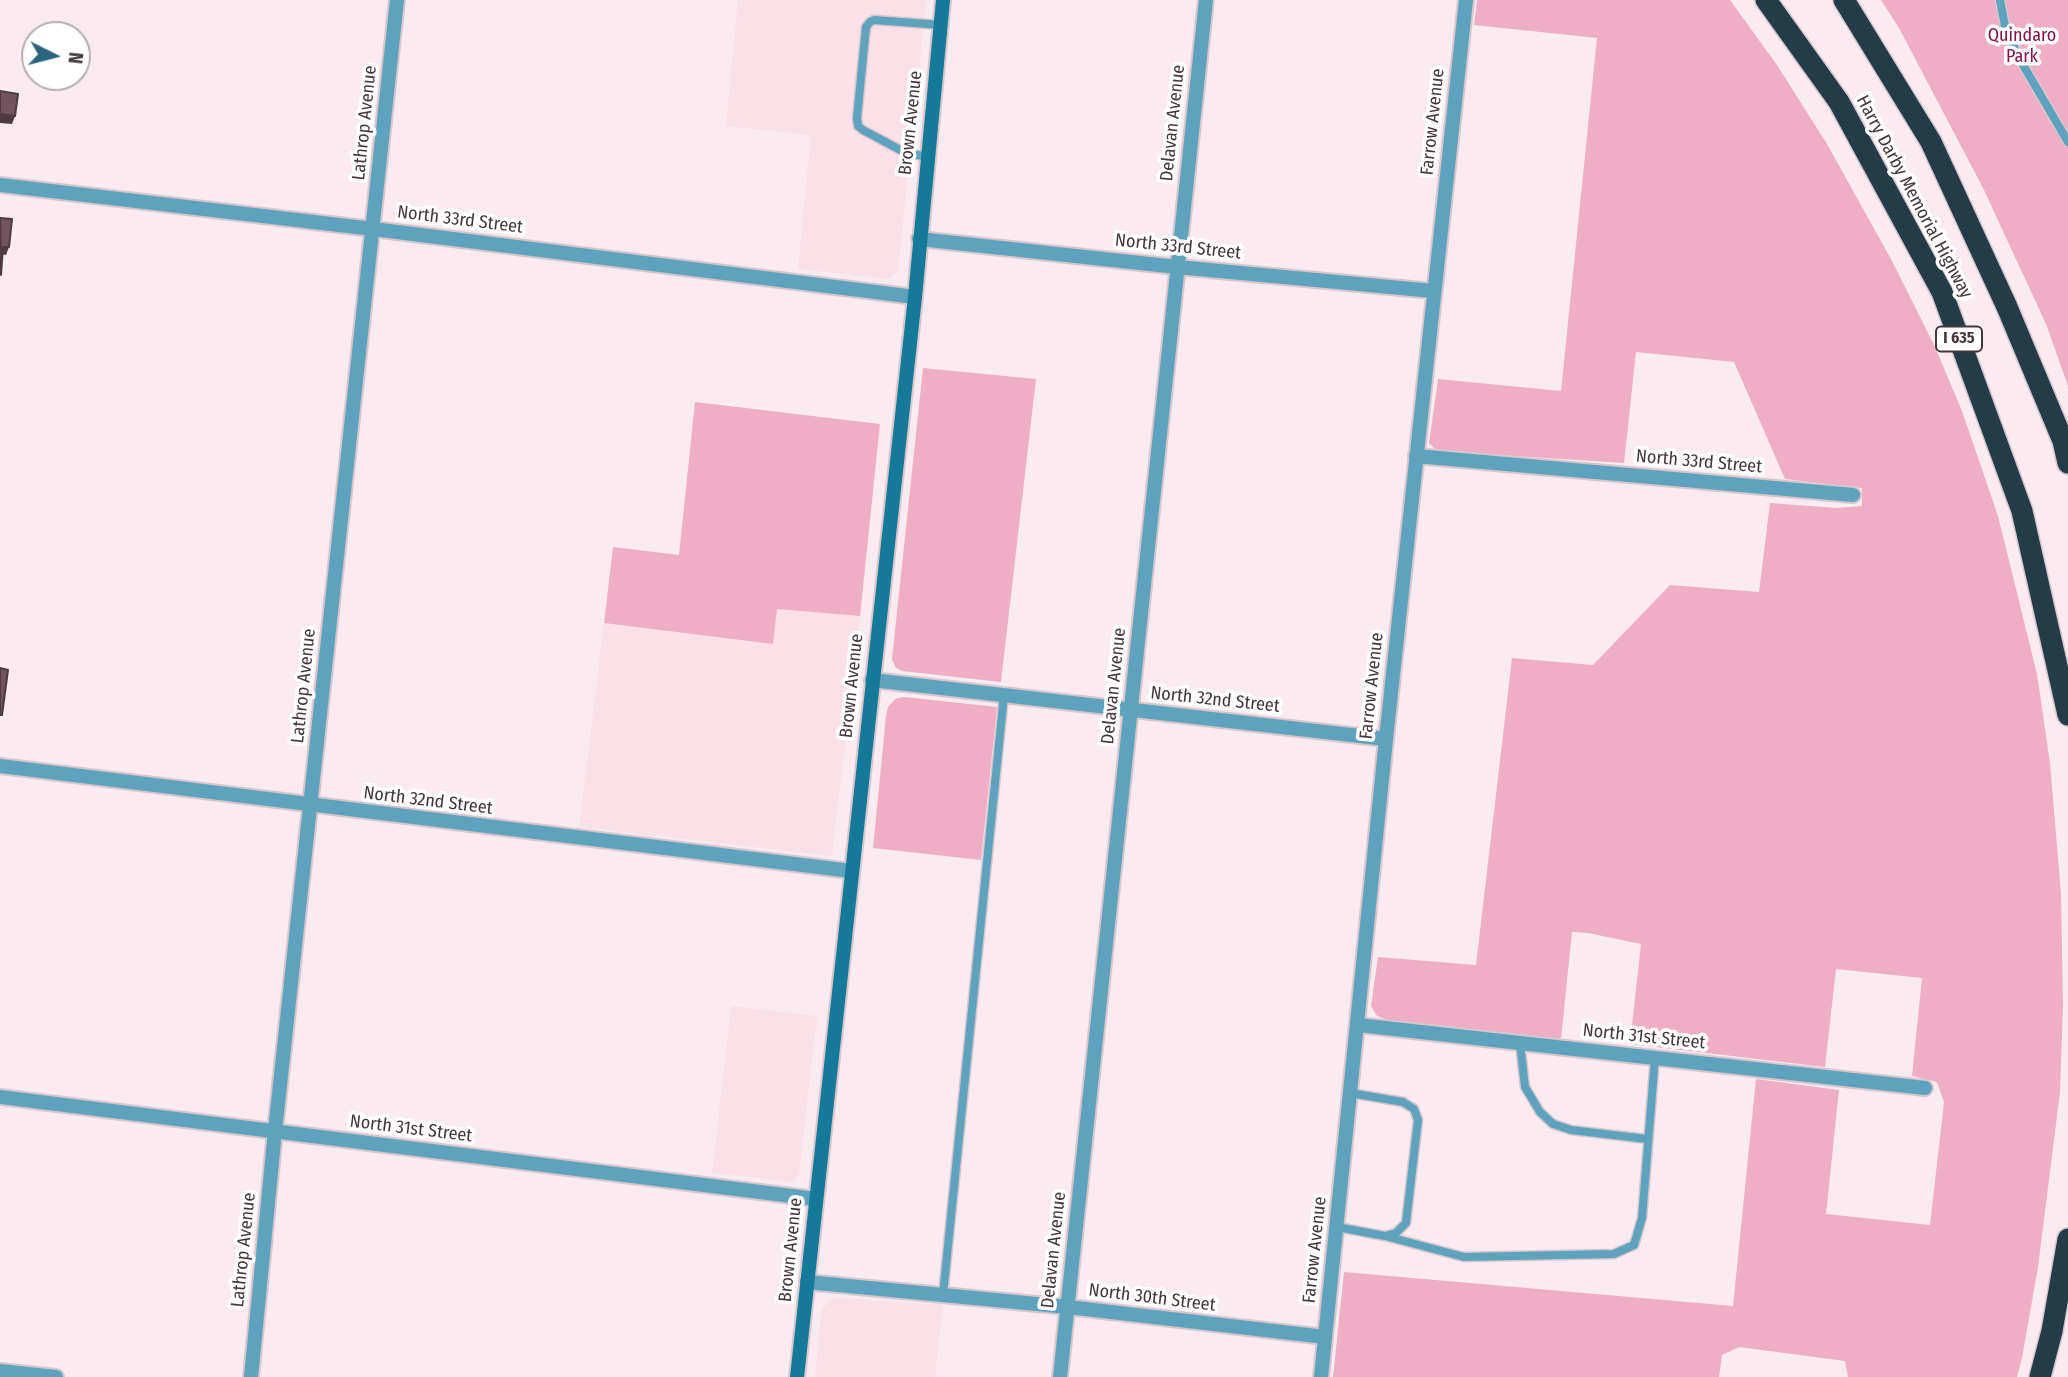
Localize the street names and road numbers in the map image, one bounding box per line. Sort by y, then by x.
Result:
street label: Delavan Avenue [1156,64,1190,182]
street label: Lathrop Avenue [348,65,382,181]
street label: Farrow Avenue [1417,68,1449,176]
street label: Brown Avenue [895,70,927,176]
street label: Harry Darby Memorial Highway [1851,92,1977,302]
street label: North 33rd Street [396,202,524,238]
street label: North 33rd Street [1114,230,1242,264]
road number: I 635 [1936,326,1982,352]
street label: North 33rd Street [1635,446,1763,478]
street label: Delavan Avenue [1097,627,1131,745]
street label: Lathrop Avenue [287,628,321,744]
street label: Farrow Avenue [1356,632,1388,740]
street label: Brown Avenue [836,633,868,739]
street label: North 32nd Street [1149,682,1281,718]
street label: North 32nd Street [362,782,494,820]
street label: North 31st Street [1582,1020,1706,1054]
street label: North 31st Street [349,1111,473,1147]
street label: Delavan Avenue [1037,1191,1071,1309]
street label: Lathrop Avenue [227,1192,261,1308]
street label: Farrow Avenue [1299,1196,1331,1304]
street label: Brown Avenue [775,1197,807,1303]
street label: North 30th Street [1087,1280,1217,1316]

